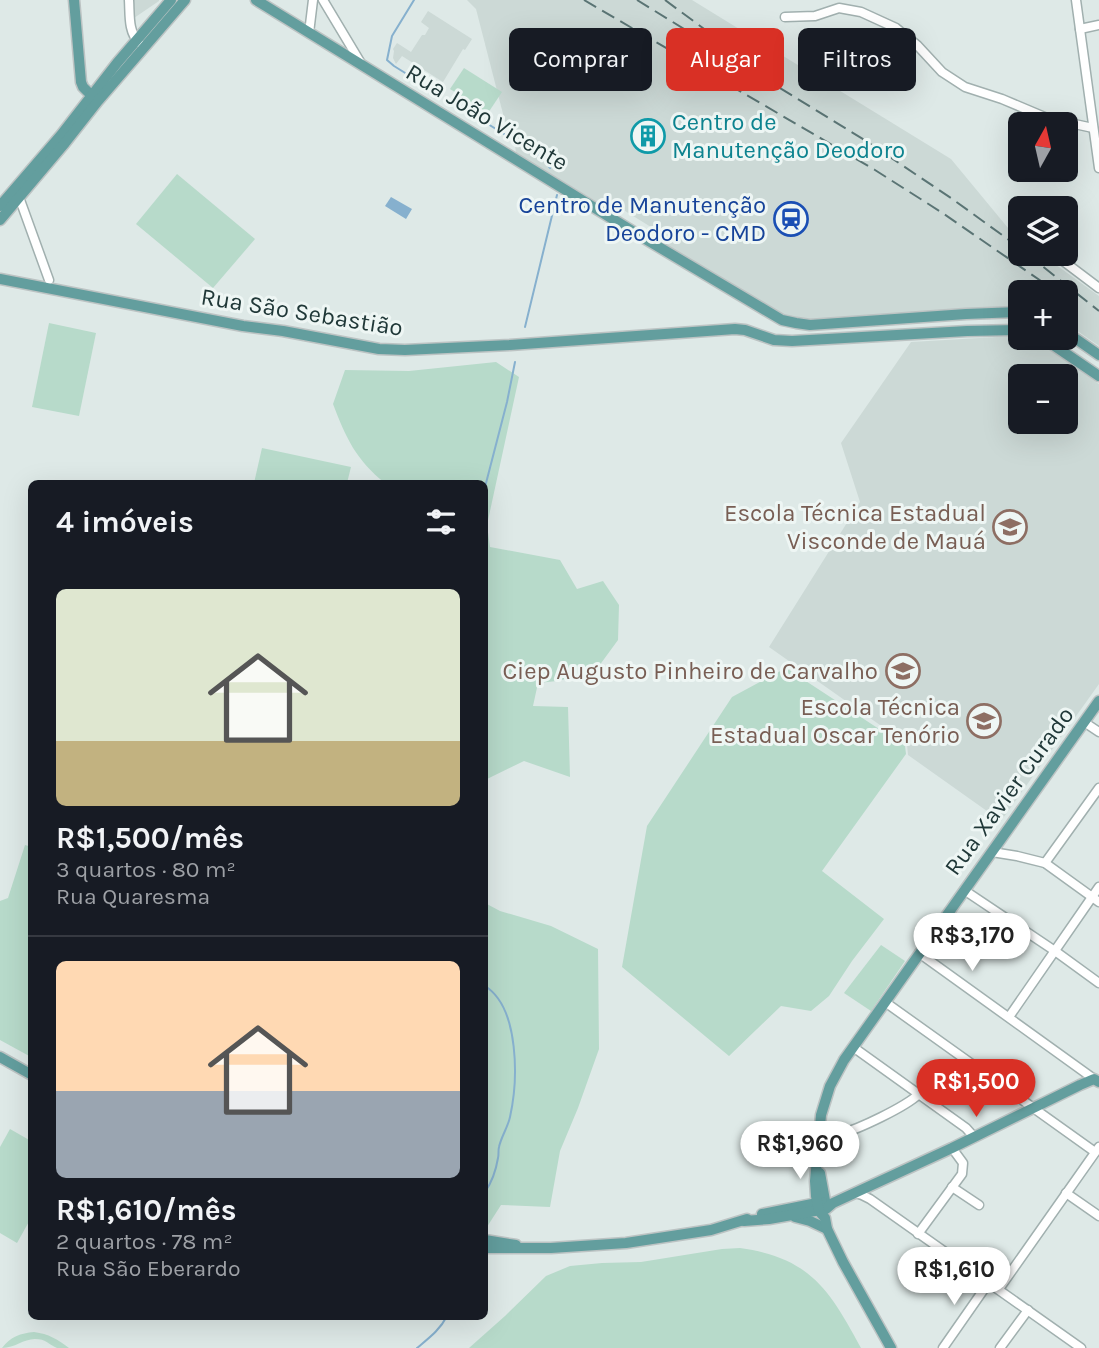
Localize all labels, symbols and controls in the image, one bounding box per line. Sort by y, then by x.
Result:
chip: Comprar [509,28,652,91]
chip: Alugar [666,28,784,91]
chip: Filtros [798,28,916,91]
street label: Rua João Vicente [401,58,573,176]
place label: Centro de Manutenção Deodoro [672,108,905,164]
north arrow [1008,112,1078,182]
map controls [1008,112,1078,434]
building icon: Centro de Manutenção Deodoro [629,117,667,155]
place label: Centro de Manutenção Deodoro - CMD [519,191,766,247]
button: layers [1008,196,1078,266]
station icon: Centro de Manutenção Deodoro - CMD [772,200,810,238]
button: + [1008,280,1078,350]
street label: Rua São Sebastião [199,282,405,342]
button: − [1008,364,1078,434]
place label: Escola Técnica Estadual Visconde de Mauá [724,499,986,555]
icon: filters [422,503,460,541]
text: 4 imóveis [56,504,194,540]
school or university icon: Escola Técnica Estadual Visconde de Mauá [991,508,1029,546]
icon: home [195,635,321,761]
school or university icon: Ciep Augusto Pinheiro de Carvalho [884,652,922,690]
place label: Ciep Augusto Pinheiro de Carvalho [502,657,878,685]
place label: Escola Técnica Estadual Oscar Tenório [710,693,960,749]
street label: Rua Xavier Curado [939,701,1079,881]
school or university icon: Escola Técnica Estadual Oscar Tenório [965,702,1003,740]
text: R$1,500/mês [56,820,244,856]
text: 3 quartos · 80 m² [56,856,236,883]
text: Rua Quaresma [56,883,210,910]
pin: R$3,170 [907,914,1037,973]
text: R$3,170 [930,922,1014,949]
icon: home [195,1007,321,1133]
pin: R$1,500 [911,1060,1041,1119]
text: R$1,500 [932,1068,1020,1095]
pin: R$1,960 [735,1122,865,1181]
text: R$1,960 [756,1130,844,1157]
text: R$1,610/mês [56,1192,236,1228]
text: 2 quartos · 78 m² [56,1228,233,1255]
pin: R$1,610 [889,1248,1019,1307]
text: Rua São Eberardo [56,1255,241,1282]
text: R$1,610 [913,1256,995,1283]

